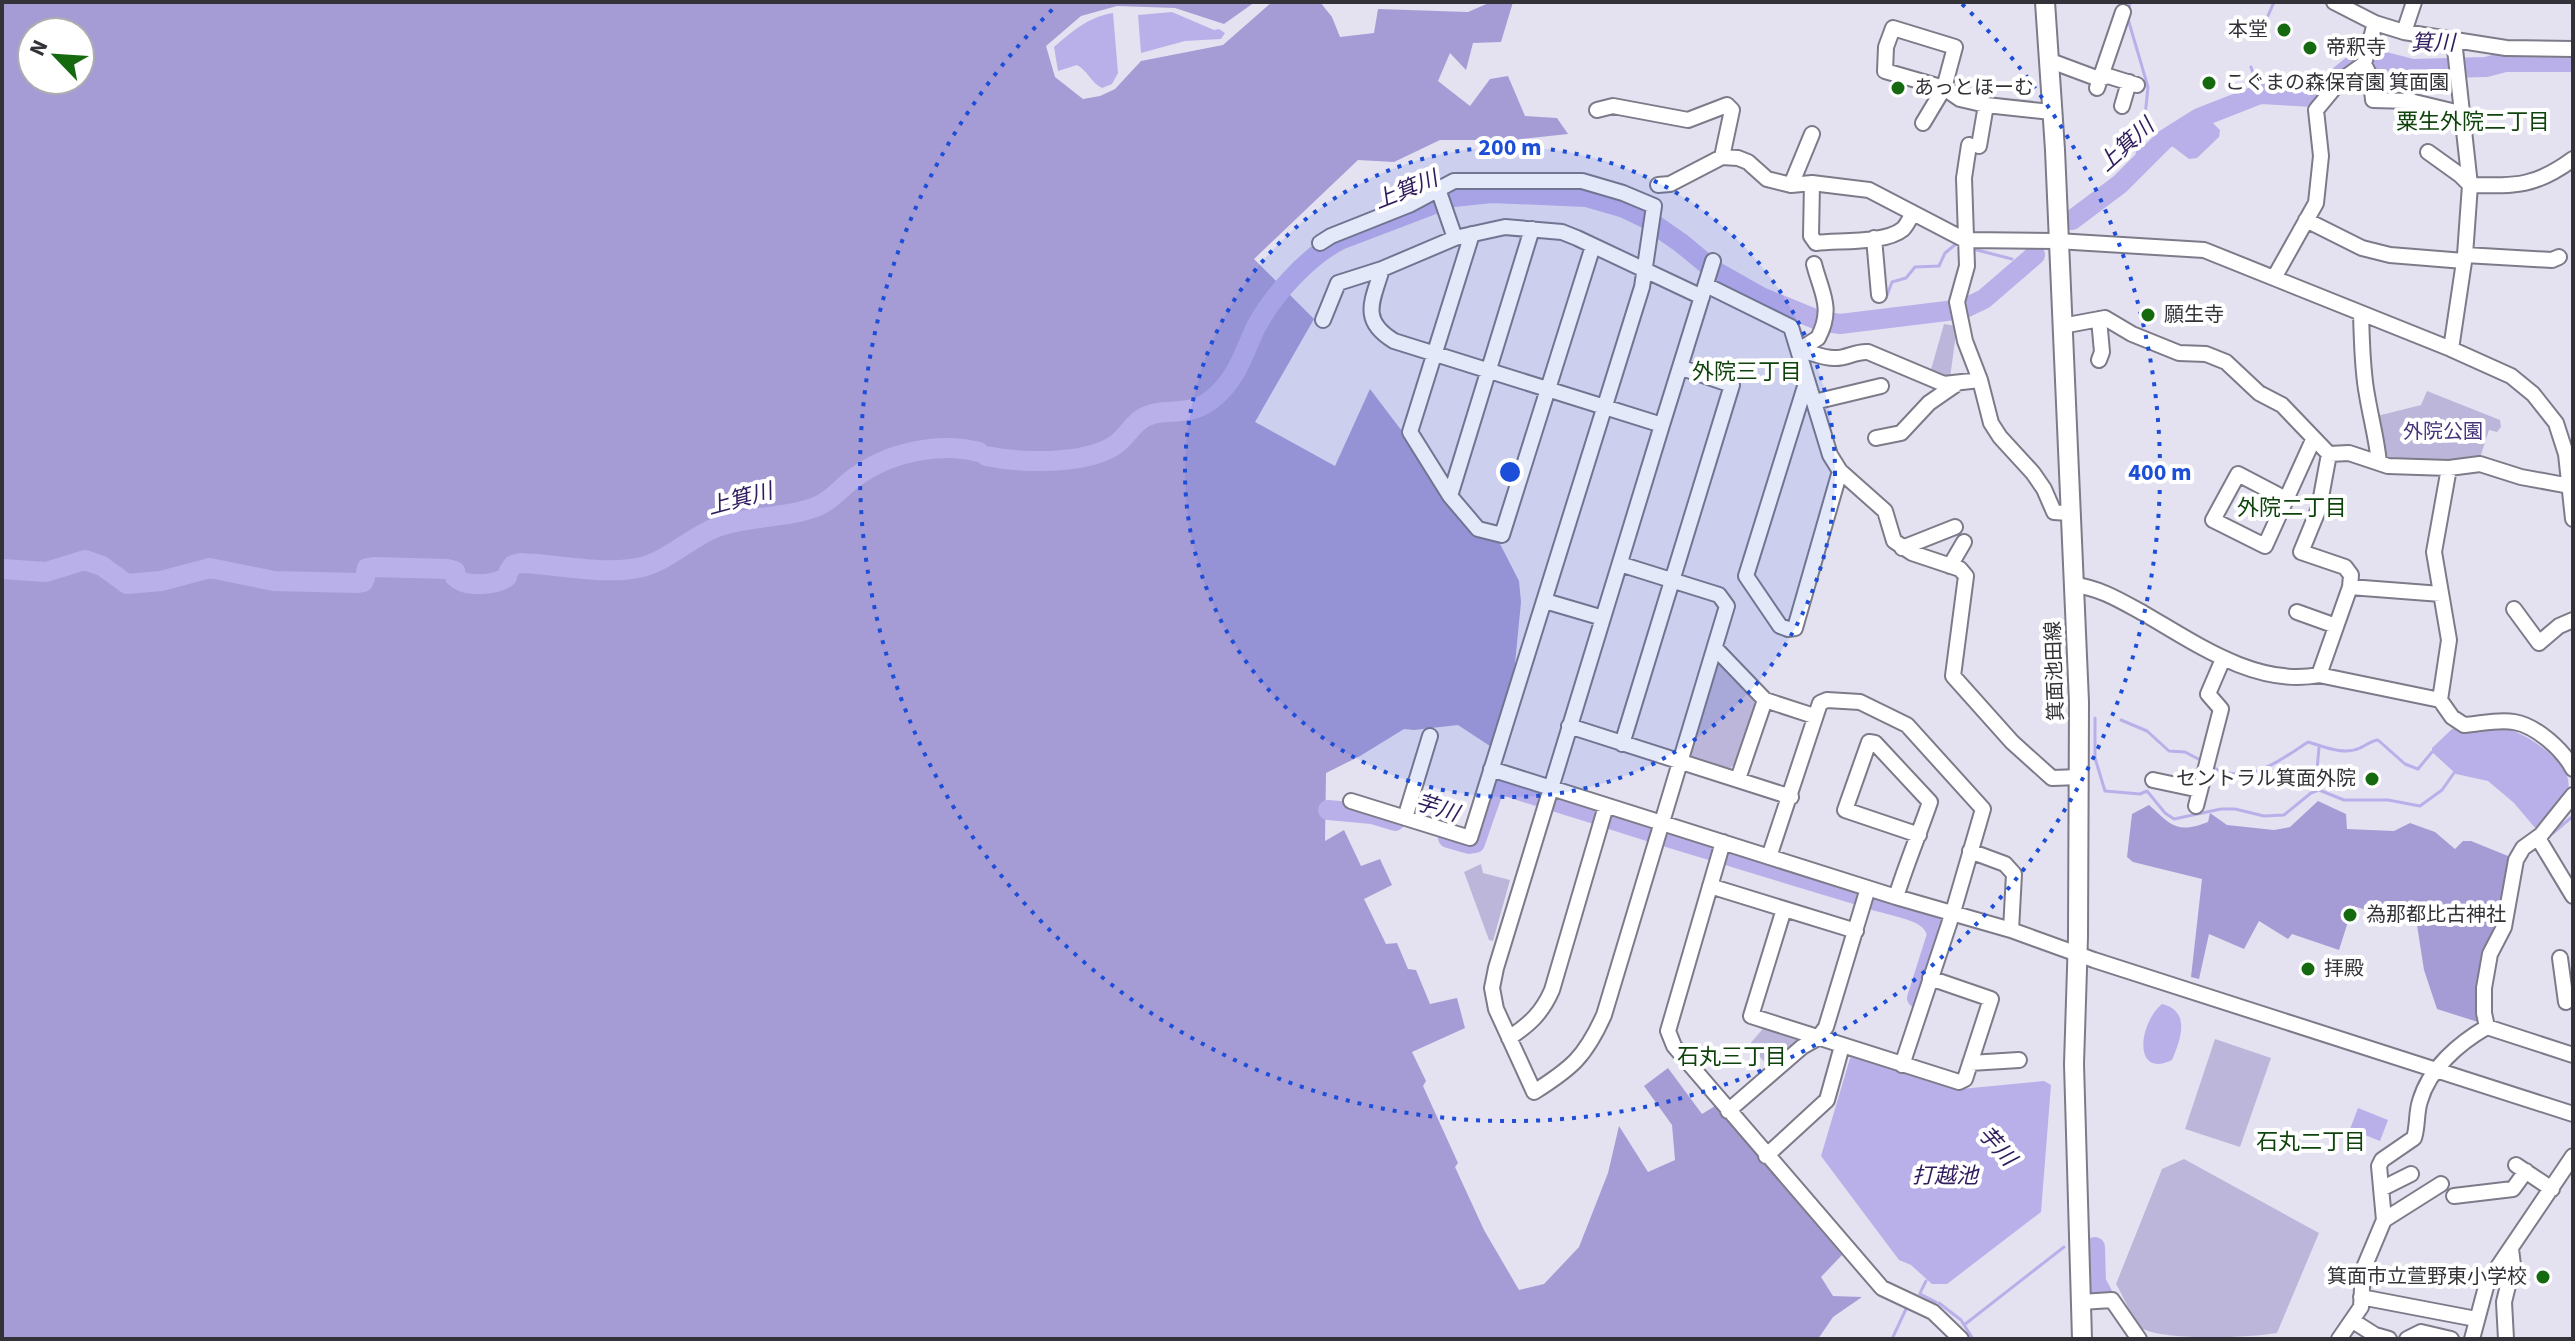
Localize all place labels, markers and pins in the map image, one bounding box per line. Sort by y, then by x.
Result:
place label: 本堂 [2228,16,2268,44]
marker: 本堂 [2275,21,2293,39]
place label: 帝釈寺 [2326,34,2386,62]
marker: 帝釈寺 [2301,39,2319,57]
place label: こぐまの森保育園 箕面園 [2225,69,2449,97]
place label: あっとほーむ [1914,74,2034,102]
marker: こぐまの森保育園 箕面園 [2200,74,2218,92]
marker: あっとほーむ [1889,79,1907,97]
place label: 願生寺 [2164,301,2224,329]
marker: 願生寺 [2139,306,2157,324]
centre of rings [1496,458,1524,486]
place label: セントラル箕面外院 [2176,765,2356,793]
marker: セントラル箕面外院 [2363,770,2381,788]
place label: 為那都比古神社 [2366,901,2506,929]
marker: 為那都比古神社 [2341,906,2359,924]
place label: 拝殿 [2324,955,2364,983]
marker: 拝殿 [2299,960,2317,978]
place label: 箕面市立萱野東小学校 [2327,1263,2527,1291]
marker: 箕面市立萱野東小学校 [2534,1268,2552,1286]

